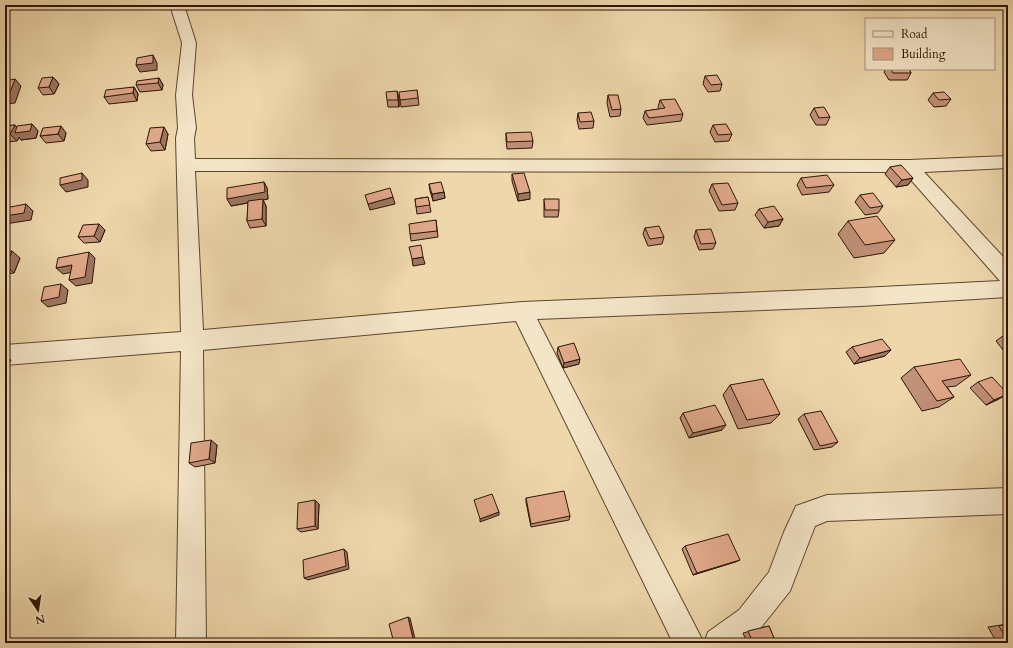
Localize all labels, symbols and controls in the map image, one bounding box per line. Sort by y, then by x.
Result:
legend [865,18,995,70]
text: Road [901,26,928,42]
text: Building [901,46,946,62]
north arrow [18,590,58,630]
text: N [33,611,46,628]

